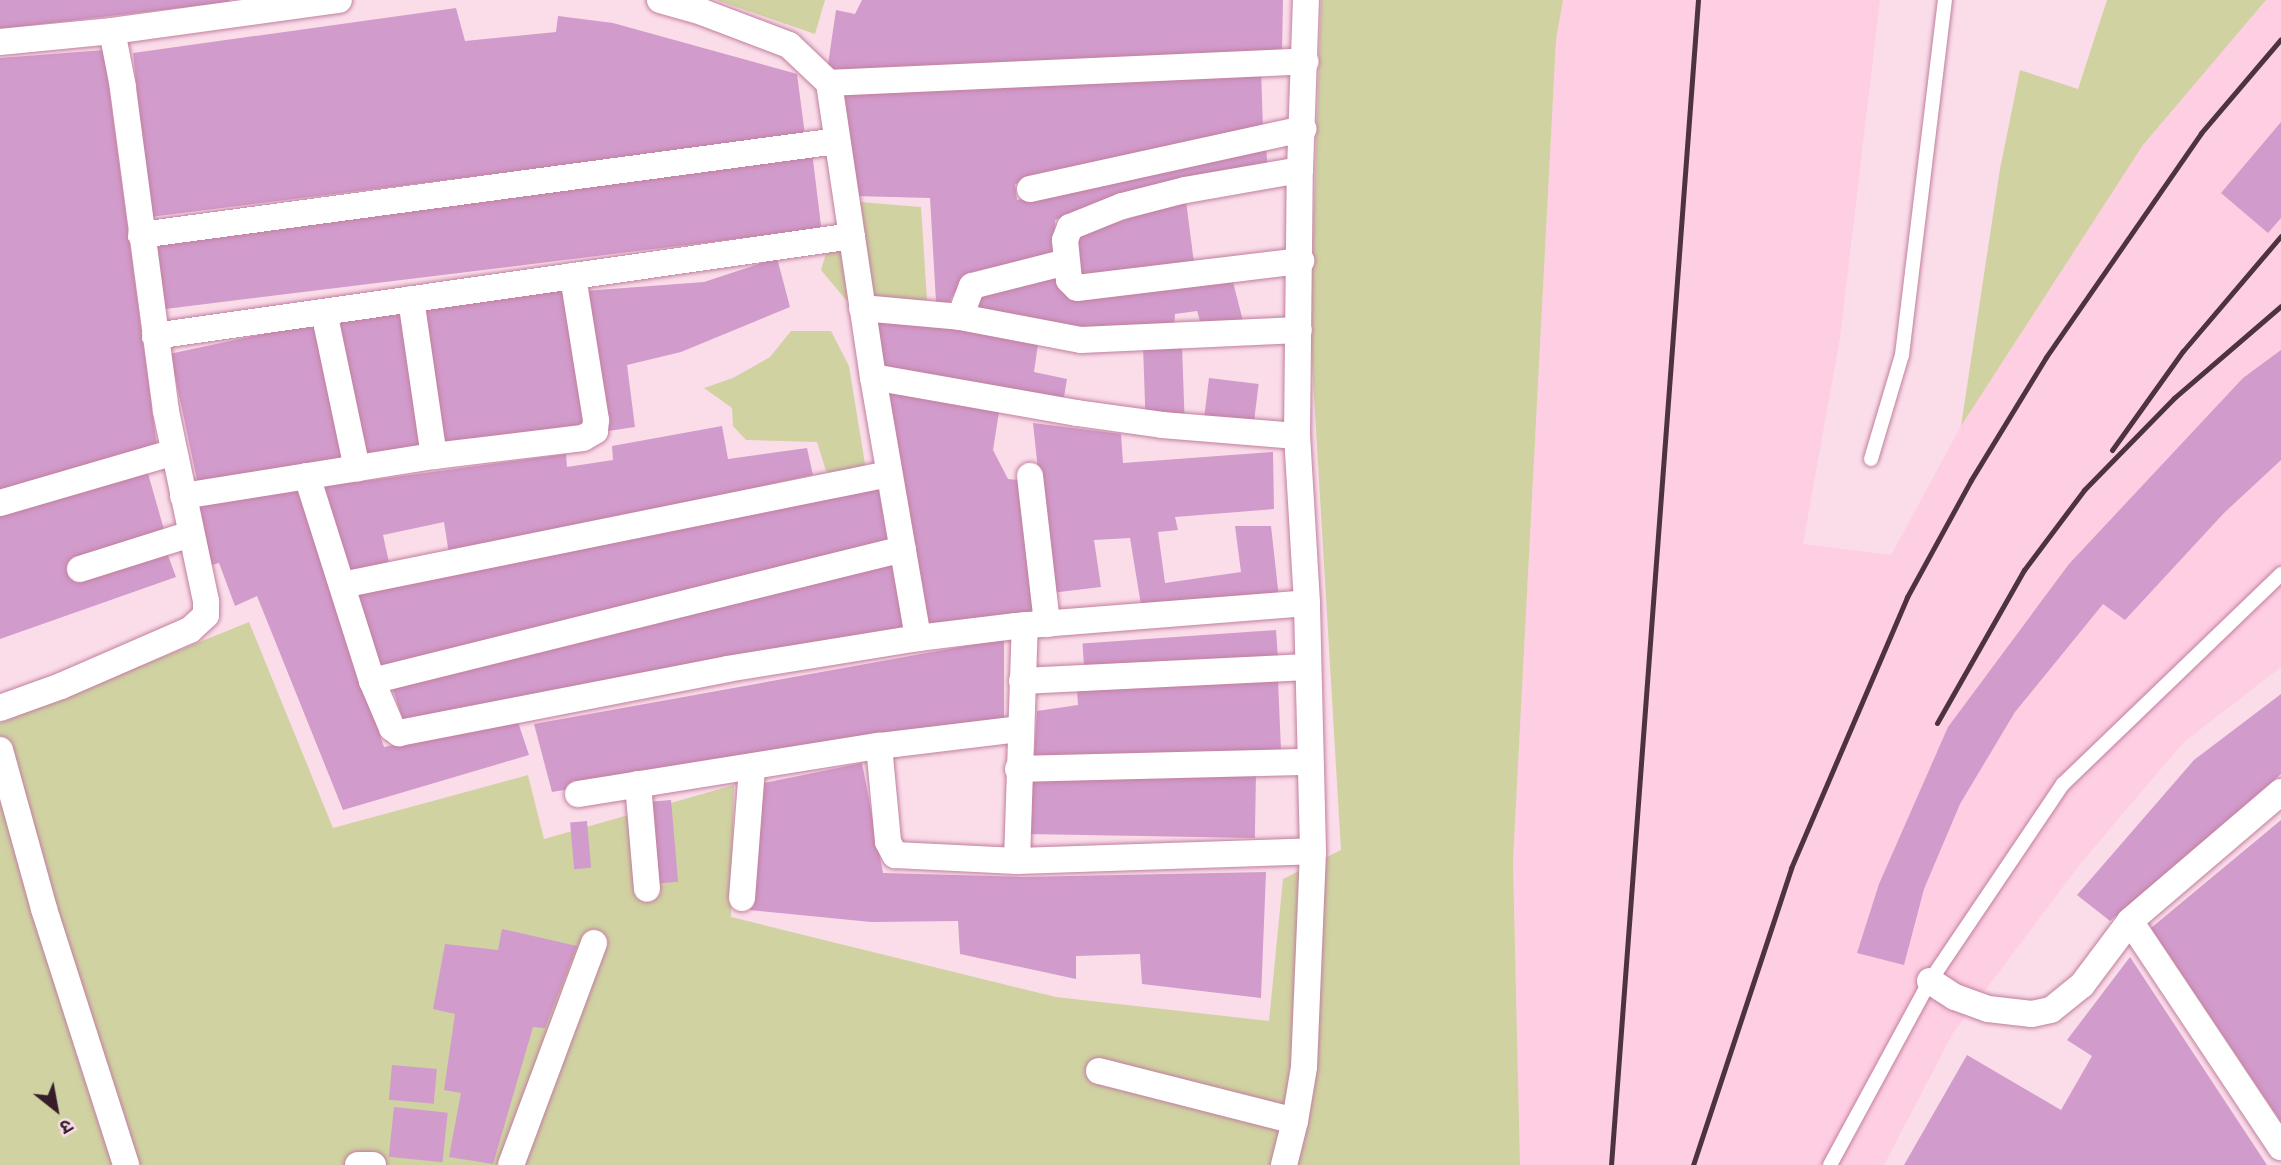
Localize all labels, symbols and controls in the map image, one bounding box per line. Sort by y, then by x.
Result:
north arrow [21,1074,91,1144]
text: उ [55,1112,79,1143]

